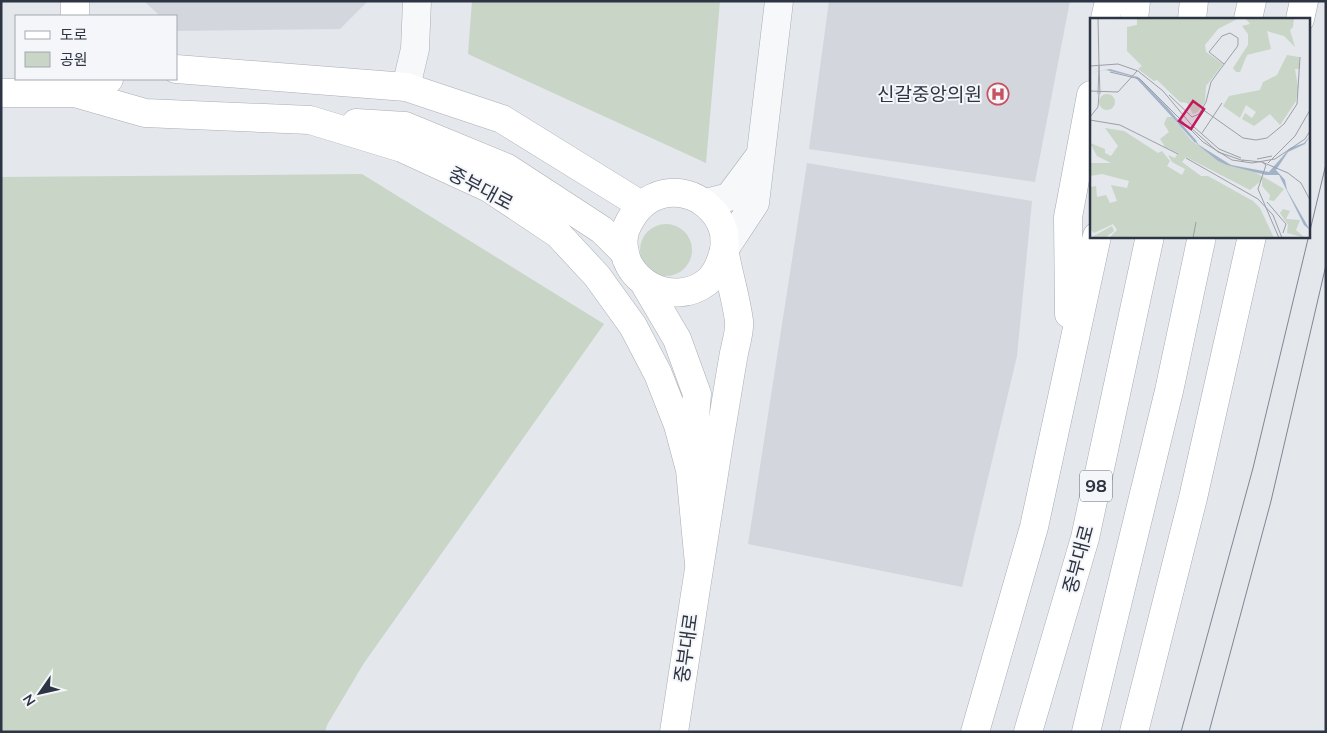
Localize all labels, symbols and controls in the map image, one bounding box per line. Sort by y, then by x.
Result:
legend [15,15,178,80]
inset map [1090,18,1310,238]
text: 도로 [60,25,88,44]
text: 공원 [60,50,88,69]
place label: 신갈중앙의원 [877,82,982,106]
hospital icon: 신갈중앙의원 [986,82,1010,106]
street label: 중부대로 [444,161,518,215]
road number: 98 [1080,471,1112,502]
street label: 중부대로 [1057,522,1099,596]
street label: 중부대로 [669,612,703,684]
north arrow [15,668,65,718]
text: N [19,691,40,710]

